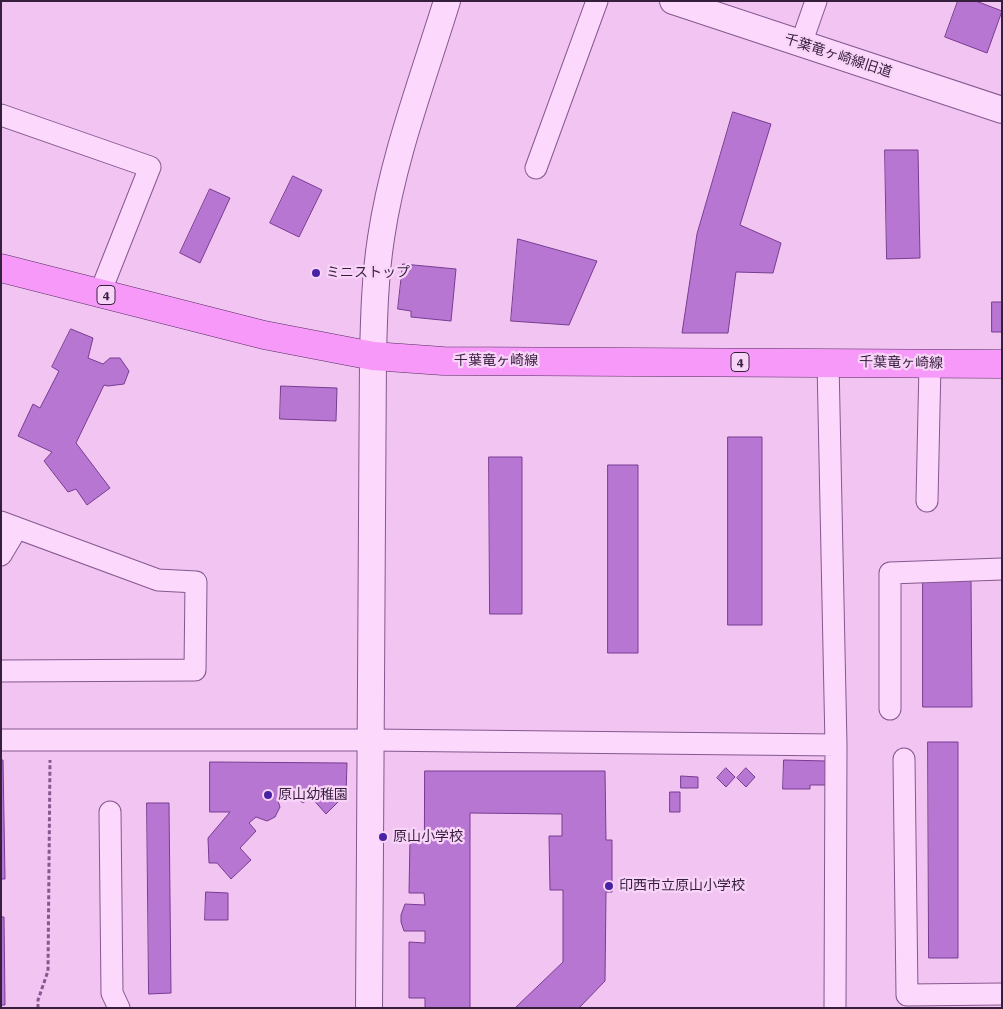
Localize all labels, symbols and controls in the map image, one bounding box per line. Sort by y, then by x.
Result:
street label: 千葉竜ヶ崎線旧道 [782,31,894,81]
place label: ミニストップ [326,265,410,281]
marker: ミニストップ [310,267,322,279]
road number: 4 [97,286,115,304]
road number: 4 [731,352,749,372]
street label: 千葉竜ヶ崎線 [454,353,538,369]
street label: 千葉竜ヶ崎線 [859,354,943,372]
place label: 原山幼稚園 [278,787,348,803]
marker: 原山幼稚園 [262,789,274,801]
place label: 原山小学校 [393,829,463,845]
marker: 原山小学校 [377,831,389,843]
place label: 印西市立原山小学校 [619,878,745,894]
marker: 印西市立原山小学校 [603,880,615,892]

